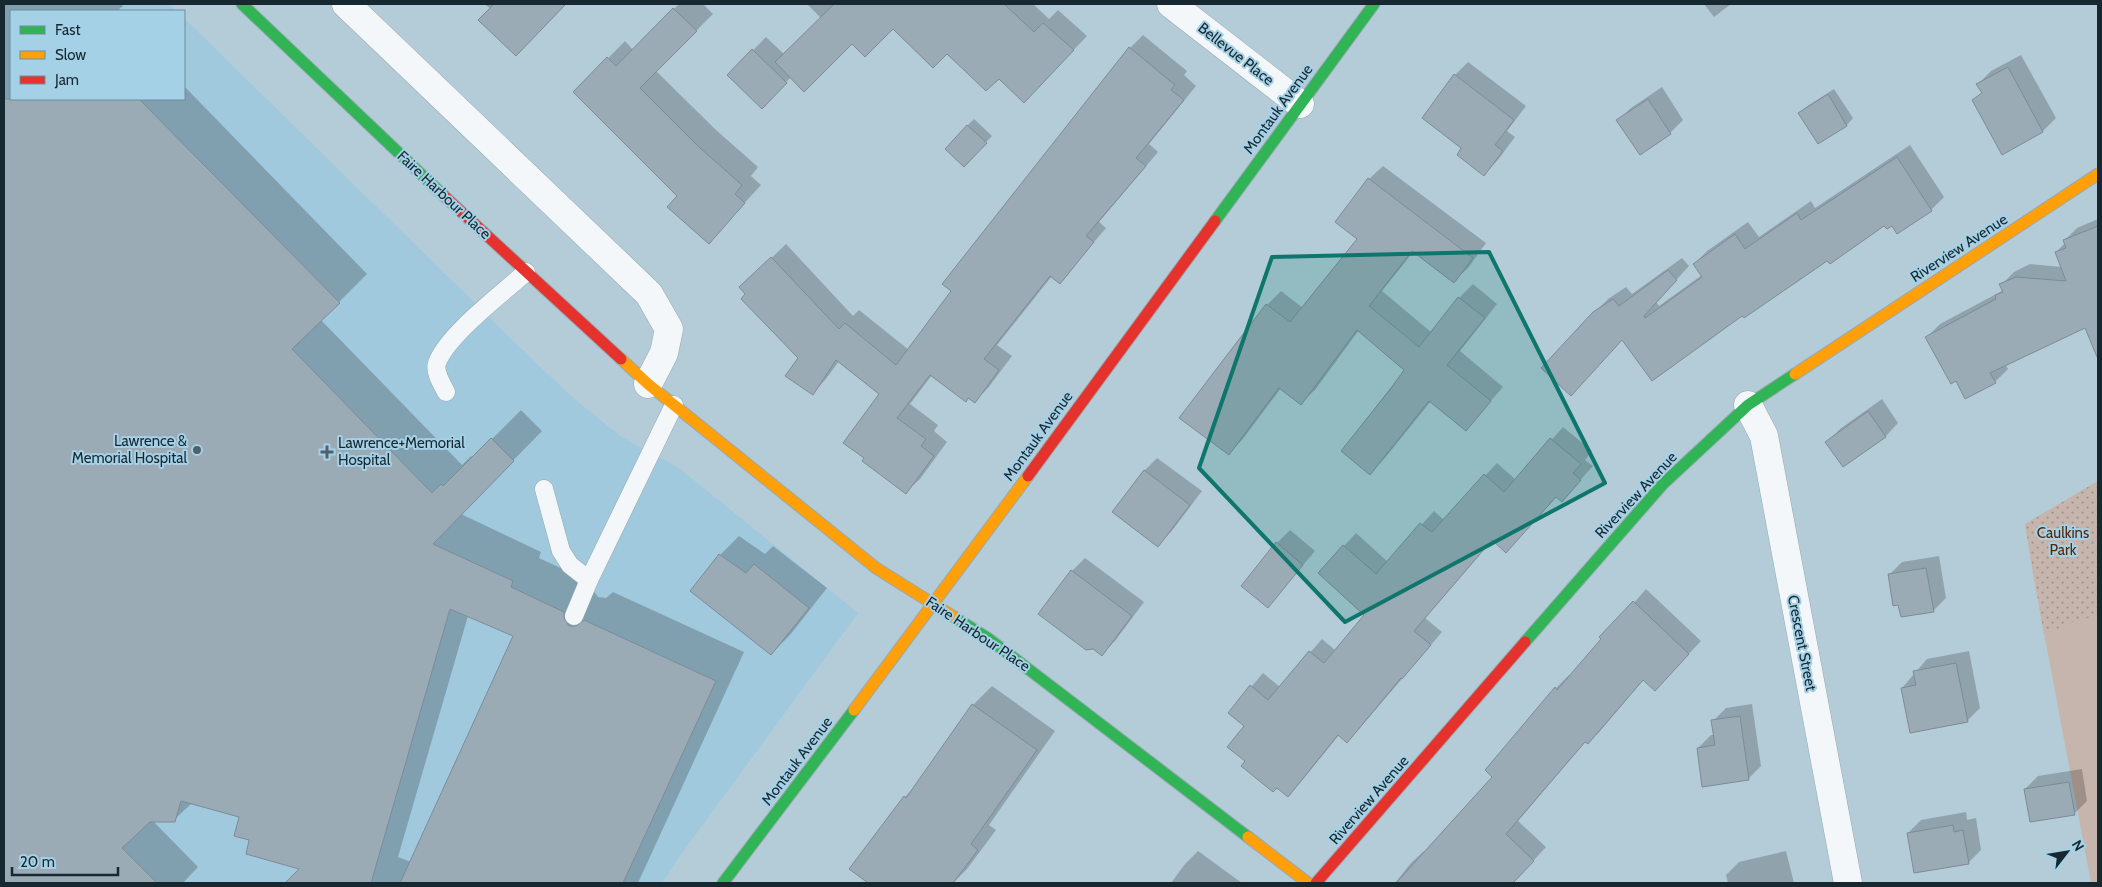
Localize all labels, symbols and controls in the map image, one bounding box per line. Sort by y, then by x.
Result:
legend [10,10,185,100]
street label: Bellevue Place [1195,19,1278,89]
text: Fast [55,21,80,39]
text: Slow [55,46,86,64]
street label: Montauk Avenue [1239,60,1317,157]
text: Jam [54,71,79,89]
street label: Faire Harbour Place [393,147,495,243]
street label: Riverview Avenue [1907,210,2011,286]
street label: Montauk Avenue [999,387,1077,484]
place label: Lawrence & Memorial Hospital [72,432,187,467]
place label: Lawrence+Memorial Hospital [338,434,465,469]
marker: Lawrence & Memorial Hospital [191,444,203,456]
marker: Lawrence+Memorial Hospital [320,445,334,459]
street label: Riverview Avenue [1591,448,1681,542]
park label: Caulkins Park [2037,524,2089,559]
street label: Faire Harbour Place [923,593,1034,676]
street label: Crescent Street [1784,594,1820,692]
street label: Montauk Avenue [758,713,836,809]
street label: Riverview Avenue [1326,752,1413,848]
north arrow [2042,827,2092,877]
text: N [2068,836,2088,854]
scale bar [12,844,119,876]
text: 20 m [20,853,55,871]

